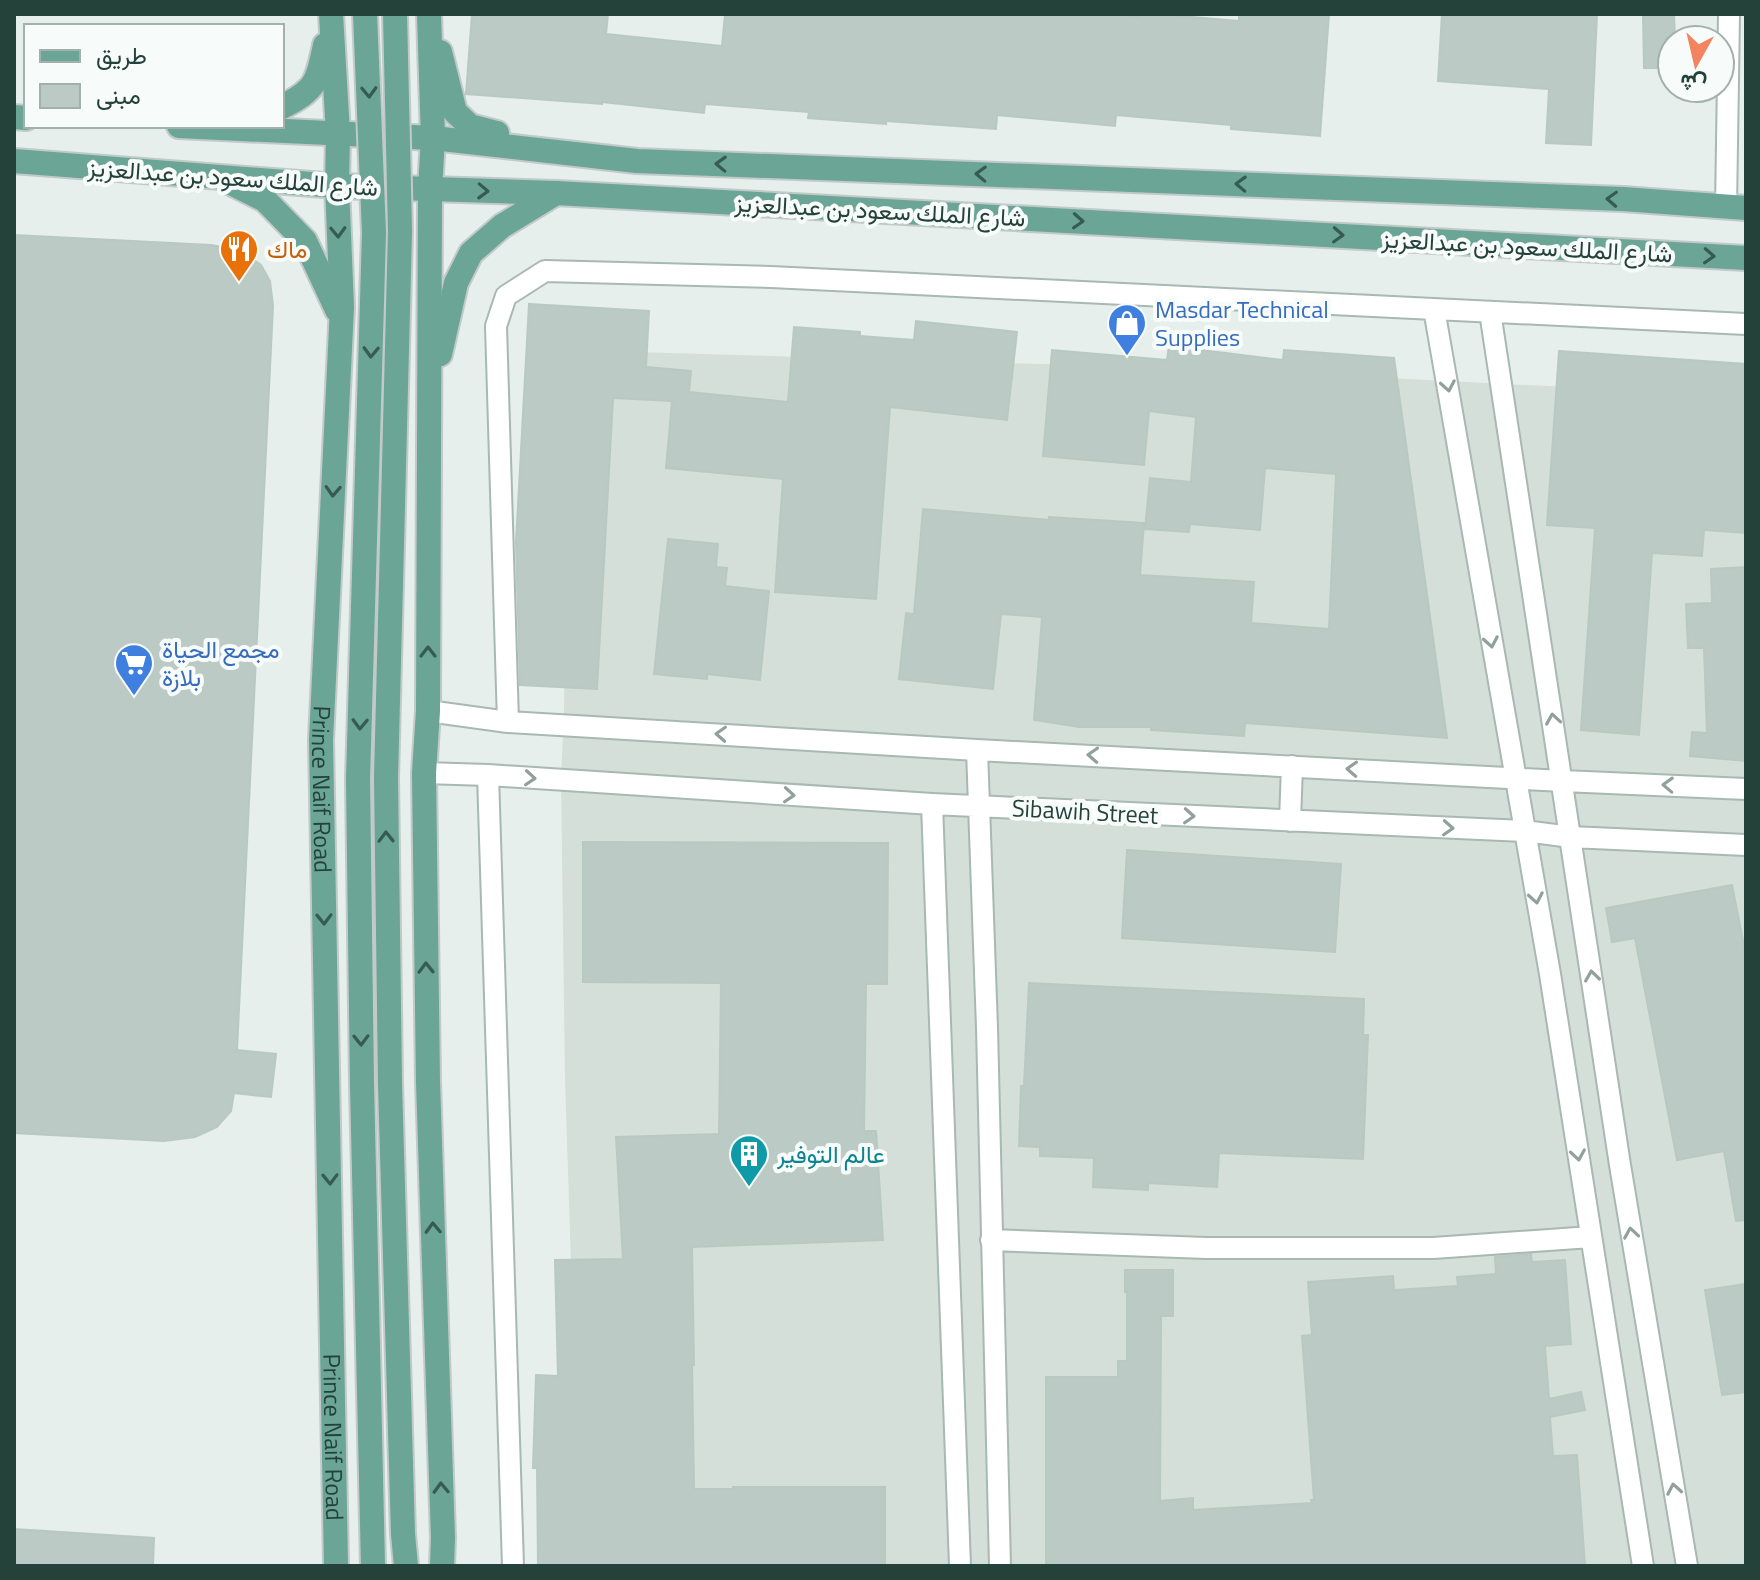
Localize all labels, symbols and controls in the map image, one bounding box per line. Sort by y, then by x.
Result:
legend [24,24,284,128]
north arrow [1656,24,1736,104]
text: طريق [96,37,147,73]
text: ش [1678,65,1709,102]
text: مبنى [96,77,141,113]
one-way arrow [360,86,377,99]
street label: شارع الملك سعود بن عبدالعزيز [86,149,379,205]
one-way arrow [714,155,727,172]
one-way arrow [974,166,987,183]
one-way arrow [1234,176,1247,193]
one-way arrow [477,182,490,199]
street label: شارع الملك سعود بن عبدالعزيز [733,184,1026,236]
one-way arrow [1605,190,1618,207]
one-way arrow [1072,212,1085,229]
street label: شارع الملك سعود بن عبدالعزيز [1380,220,1673,272]
one-way arrow [330,226,347,239]
one-way arrow [1332,226,1345,243]
restaurant icon: ماك [218,228,260,283]
place label: ماك [267,231,307,267]
one-way arrow [1703,247,1716,264]
place label: Masdar Technical Supplies [1155,291,1329,355]
shop icon: Masdar Technical Supplies [1106,302,1148,357]
one-way arrow [362,346,379,359]
one-way arrow [1438,379,1455,393]
one-way arrow [325,485,342,498]
place label: مجمع الحياة بلازة [162,631,280,695]
one-way arrow [1482,635,1499,649]
supermarket icon: مجمع الحياة بلازة [113,642,155,697]
one-way arrow [419,645,437,658]
street label: Prince Naif Road [303,705,341,873]
one-way arrow [1545,712,1562,725]
one-way arrow [351,718,368,731]
one-way arrow [714,726,727,743]
one-way arrow [1086,747,1099,764]
one-way arrow [1346,761,1358,778]
one-way arrow [524,769,537,786]
one-way arrow [1661,777,1674,794]
one-way arrow [783,786,796,803]
street label: Sibawih Street [1011,789,1160,833]
one-way arrow [1183,807,1196,824]
one-way arrow [1442,819,1455,836]
one-way arrow [378,830,395,843]
one-way arrow [1527,892,1544,905]
one-way arrow [315,913,333,926]
one-way arrow [417,961,435,974]
one-way arrow [1584,969,1601,983]
one-way arrow [353,1034,370,1047]
building icon: عالم التوفير [728,1133,770,1188]
place label: عالم التوفير [776,1136,885,1172]
one-way arrow [1569,1148,1586,1162]
one-way arrow [321,1173,339,1186]
one-way arrow [424,1221,441,1234]
one-way arrow [1624,1226,1641,1239]
street label: Prince Naif Road [314,1353,353,1521]
one-way arrow [433,1481,450,1494]
one-way arrow [1667,1482,1684,1496]

